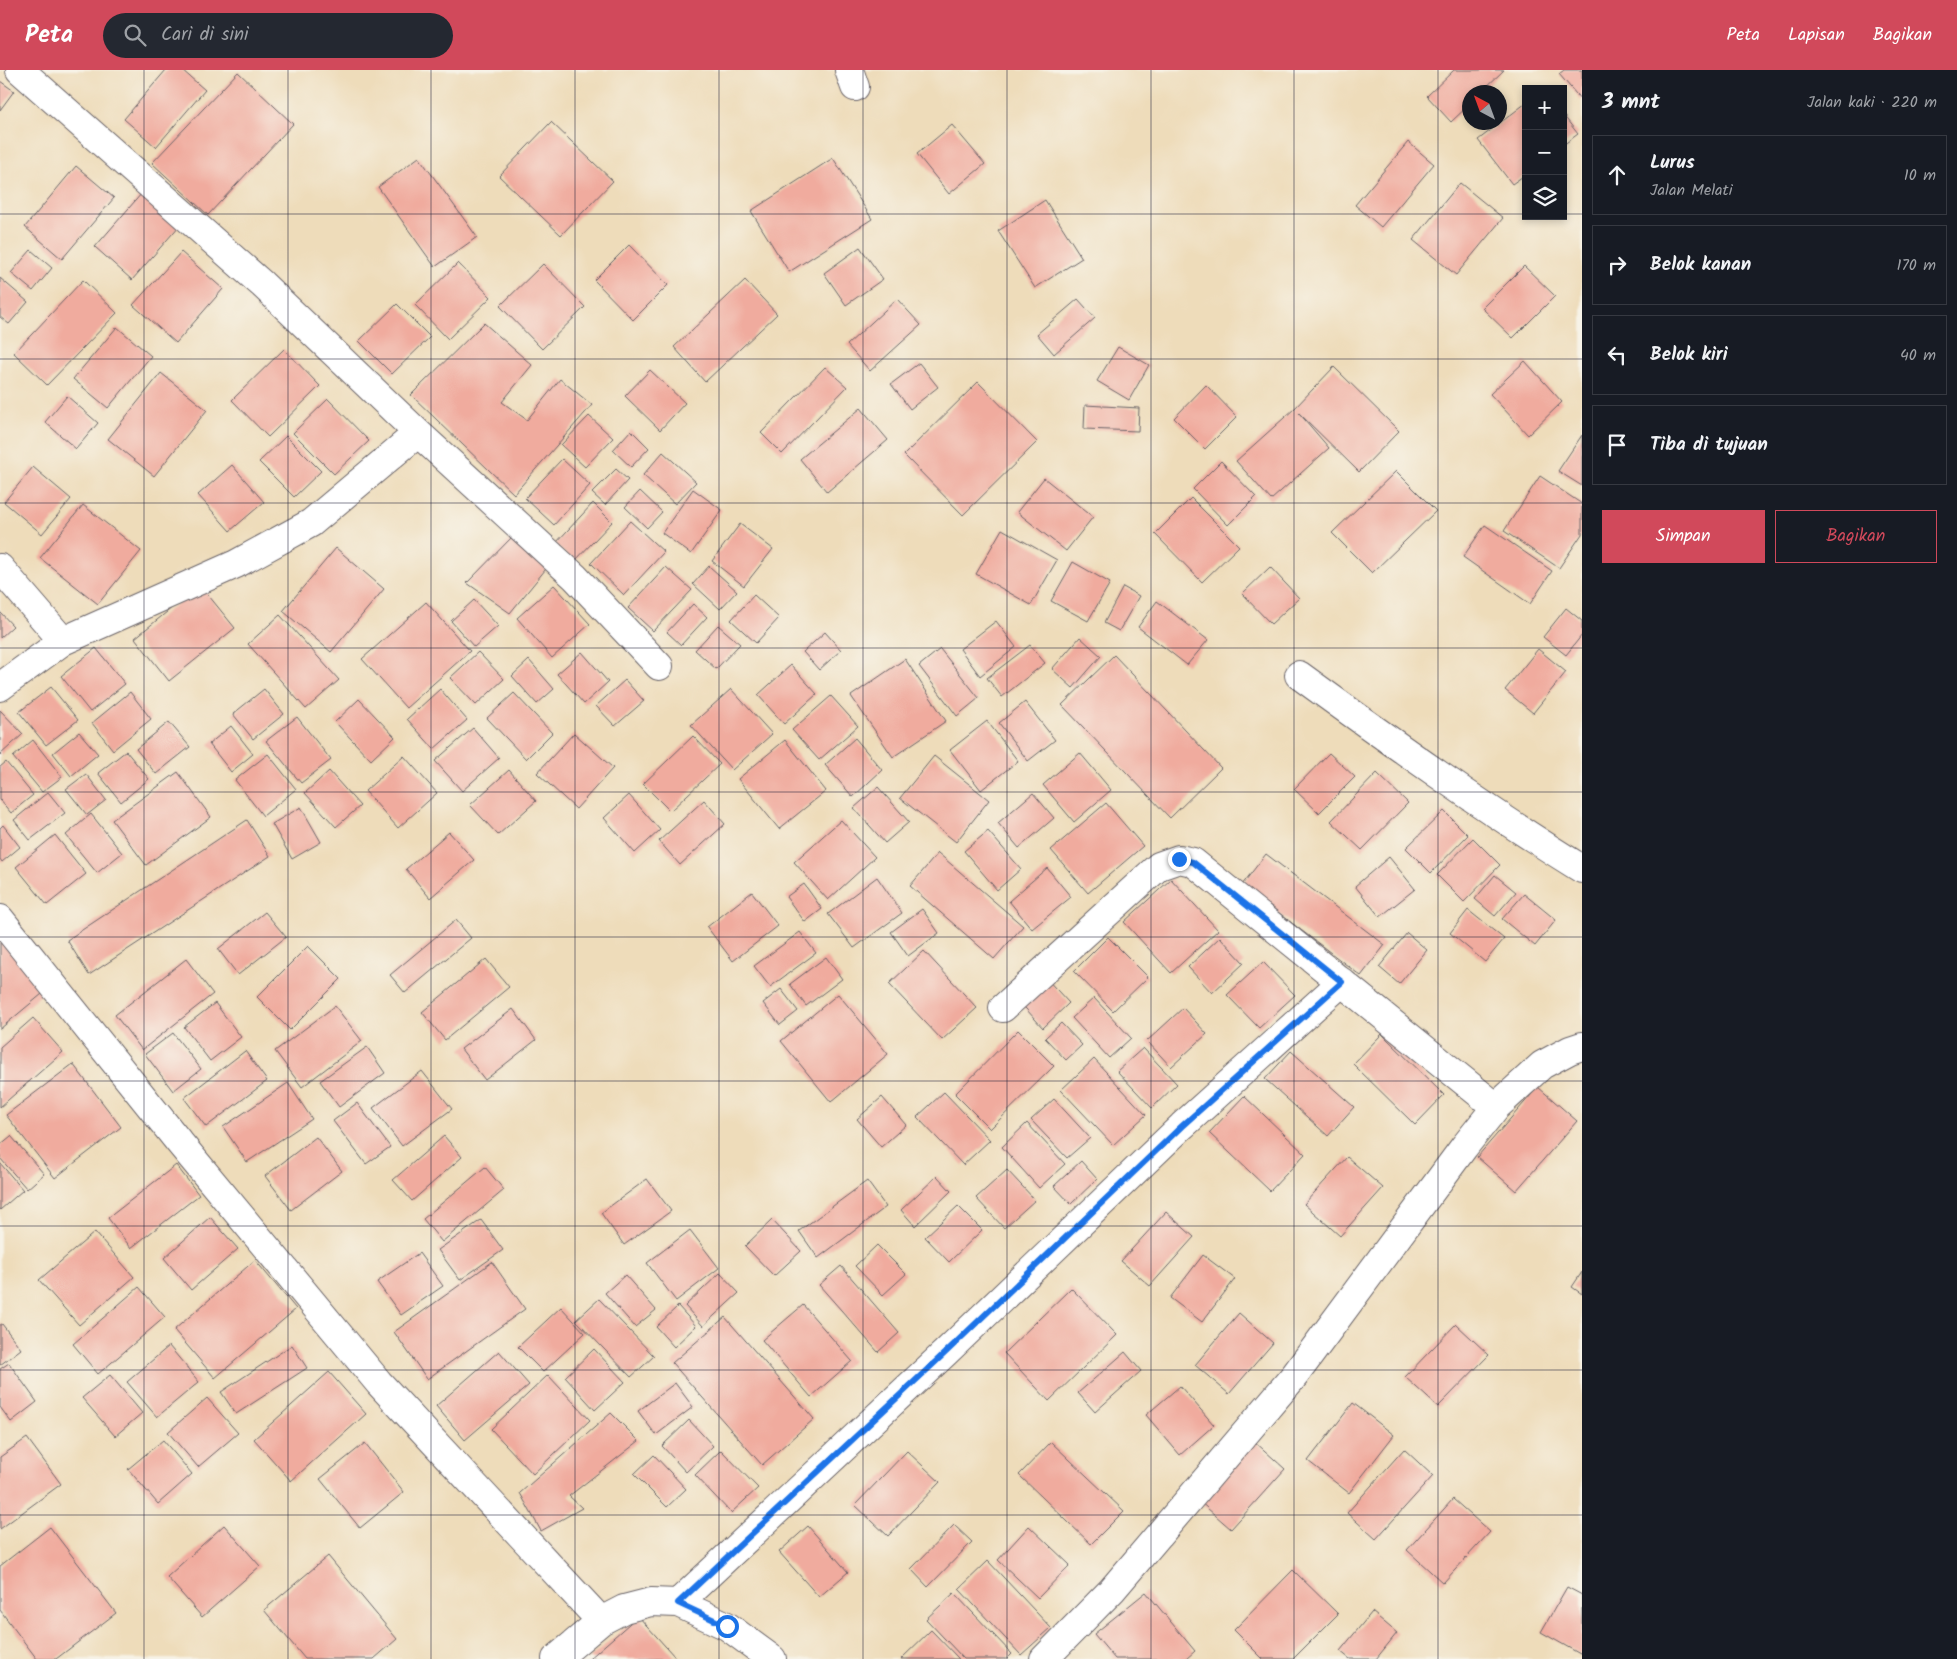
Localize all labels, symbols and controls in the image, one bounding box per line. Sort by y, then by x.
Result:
search box [103,13,453,58]
text: Peta [25,16,73,55]
text: Cari di sini [161,20,249,50]
icon: search [121,21,149,49]
text: Peta [1727,21,1760,50]
text: Lapisan [1788,21,1845,50]
text: Bagikan [1873,21,1932,50]
north arrow [1462,85,1507,130]
map controls [1522,85,1567,220]
button: + [1522,85,1567,130]
text: 3 mnt [1602,86,1660,119]
text: Jalan kaki · 220 m [1807,90,1937,115]
button: − [1522,130,1567,175]
text: Lurus [1650,148,1695,178]
icon: ahead [1603,161,1631,189]
text: 10 m [1904,163,1936,188]
button: layers [1522,175,1567,220]
text: Jalan Melati [1650,178,1733,203]
text: Belok kanan [1650,250,1751,280]
icon: right [1603,251,1631,279]
text: 170 m [1896,253,1936,278]
text: Belok kiri [1650,340,1728,370]
icon: left [1603,341,1631,369]
text: 40 m [1900,343,1936,368]
text: Tiba di tujuan [1650,430,1768,460]
icon: arrive [1603,431,1631,459]
button: Simpan [1602,510,1765,563]
button: Bagikan [1775,510,1937,563]
route end [1168,848,1191,871]
route start [716,1615,739,1638]

